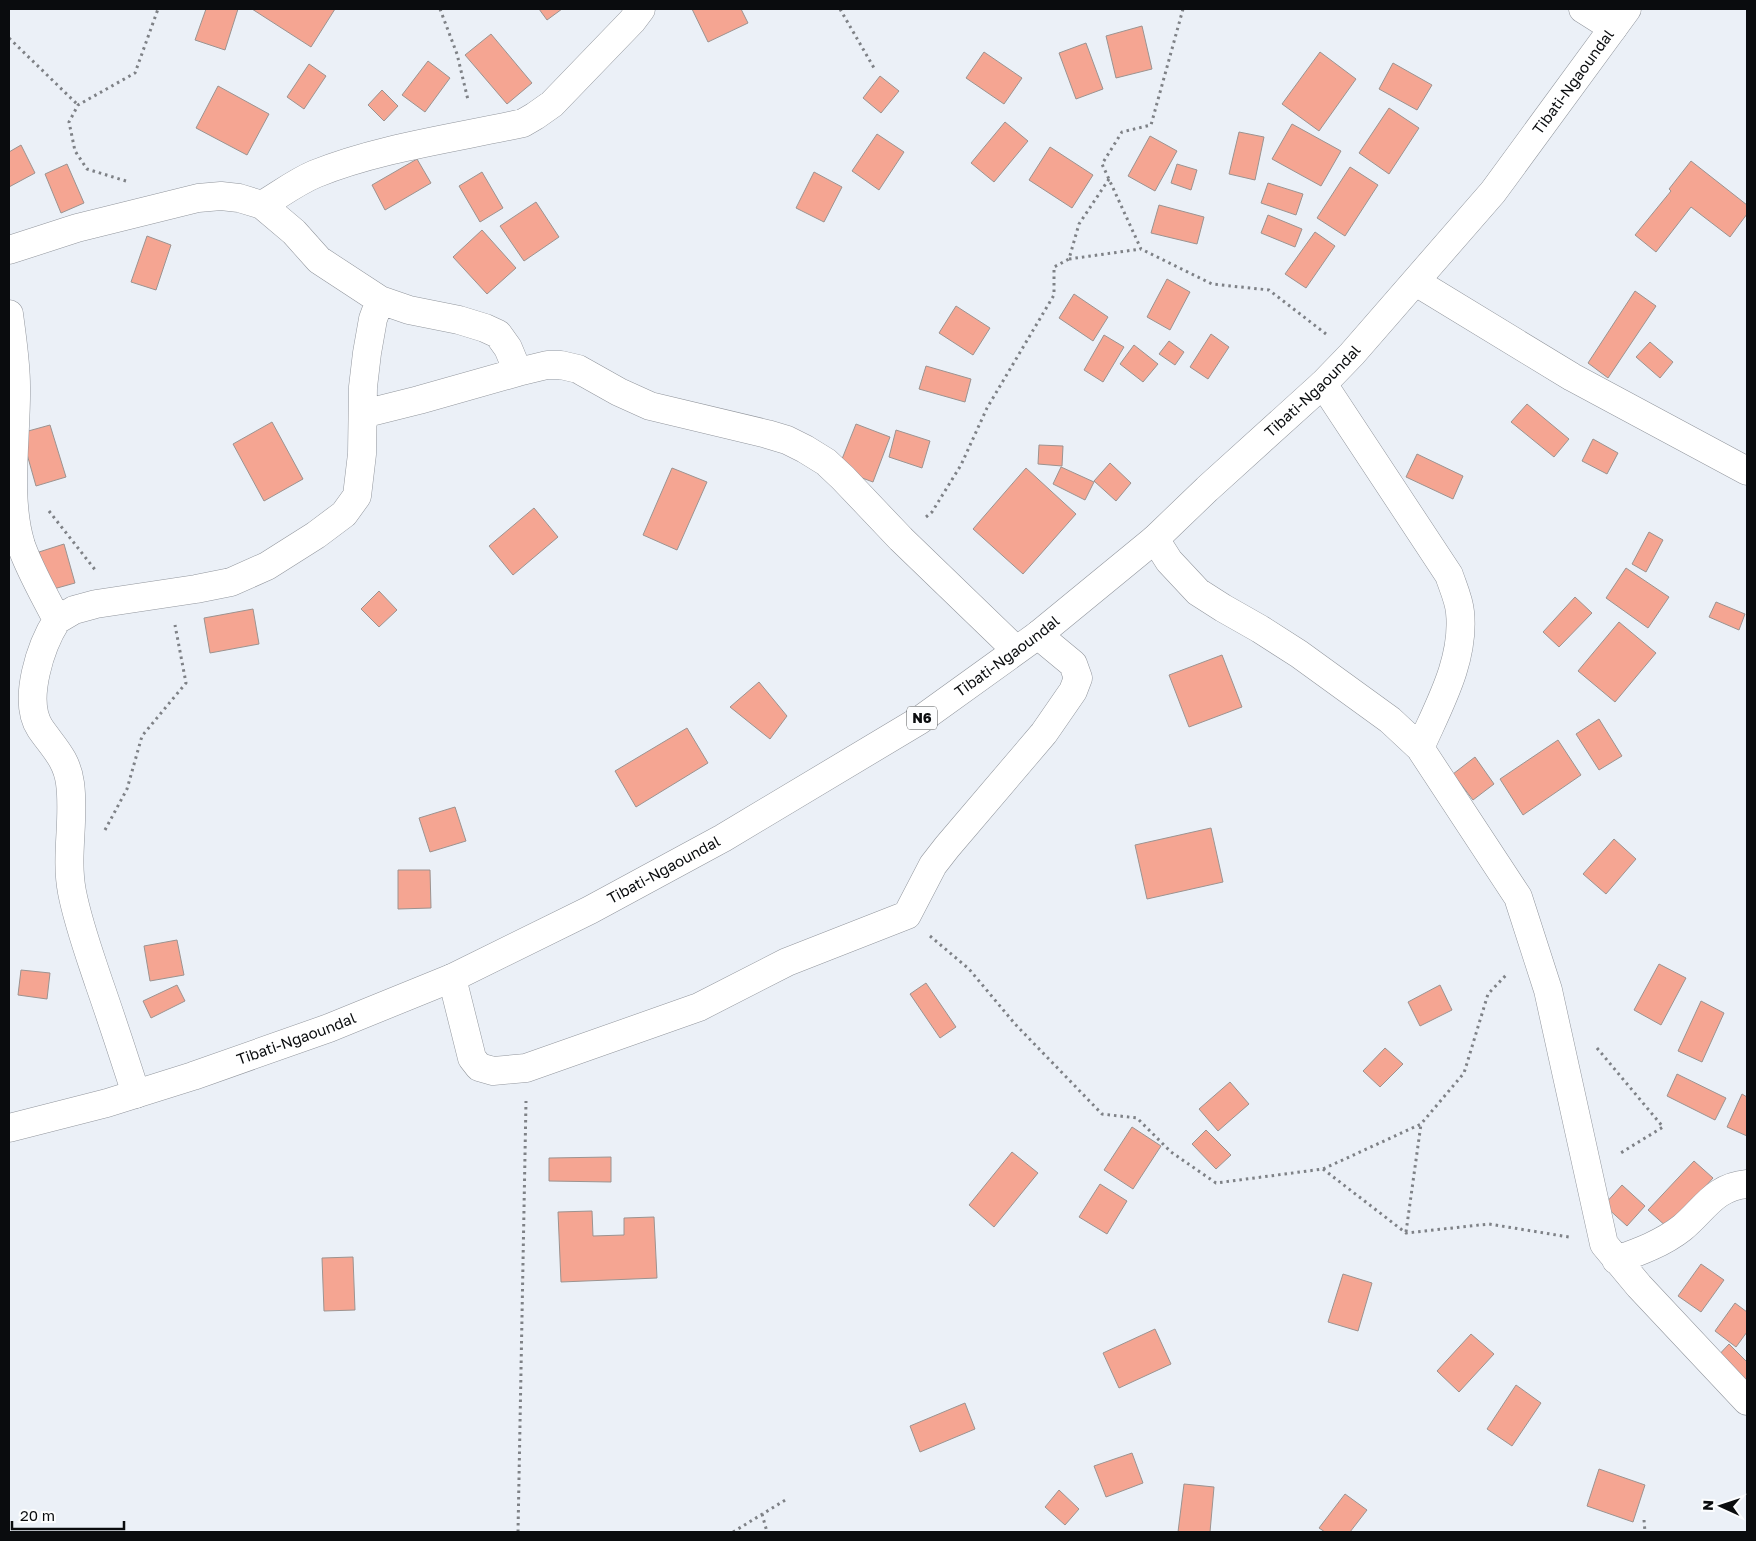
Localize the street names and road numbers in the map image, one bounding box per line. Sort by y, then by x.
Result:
street label: Tibati-Ngaoundal [1528,25,1617,138]
street label: Tibati-Ngaoundal [1261,341,1364,440]
street label: Tibati-Ngaoundal [951,611,1063,700]
road number: N6 [907,706,937,730]
street label: Tibati-Ngaoundal [604,831,723,907]
street label: Tibati-Ngaoundal [234,1008,358,1068]

